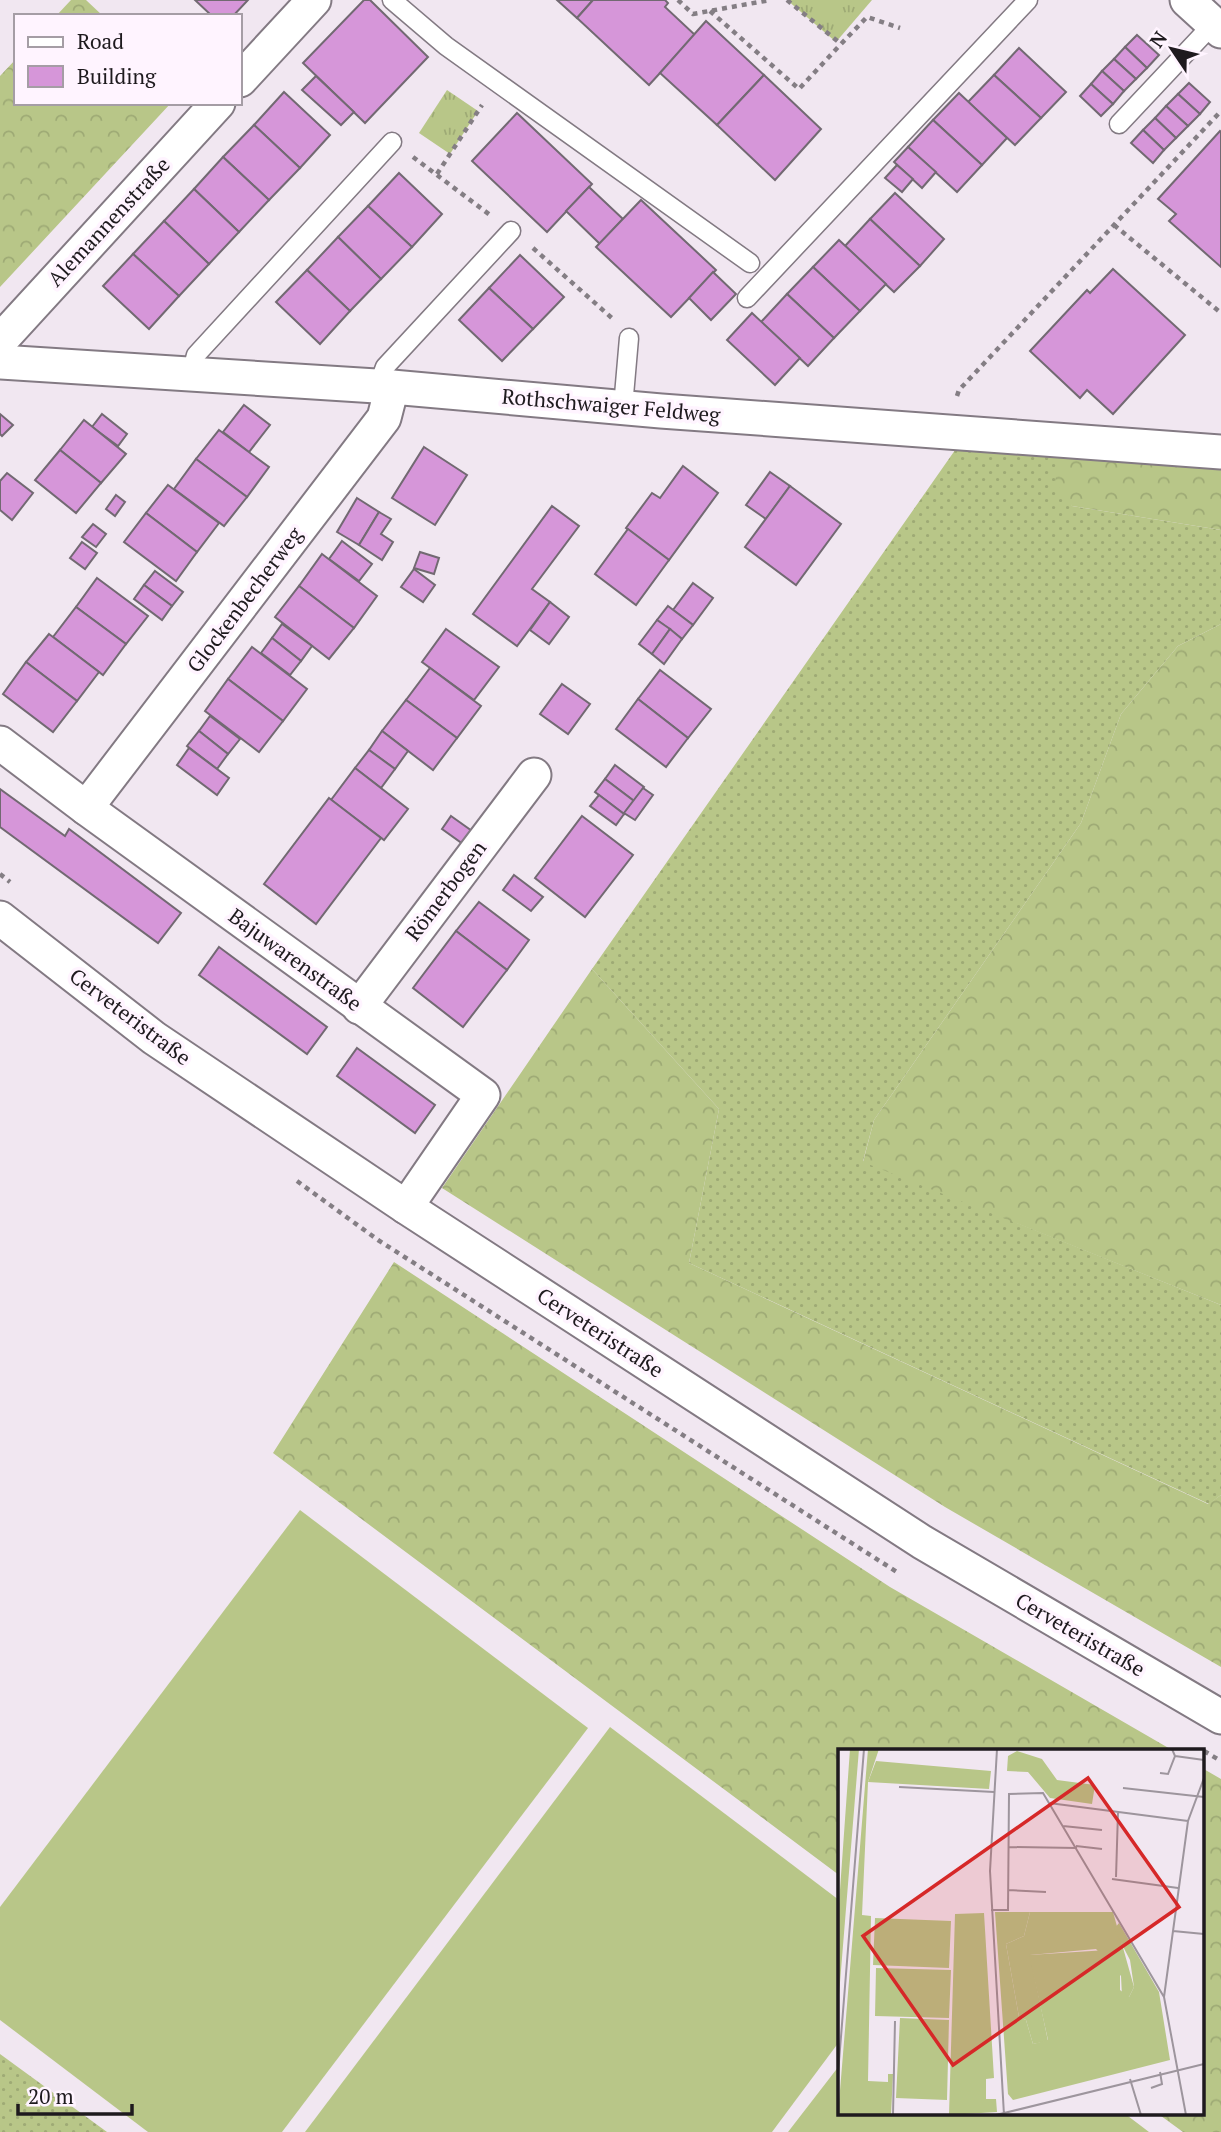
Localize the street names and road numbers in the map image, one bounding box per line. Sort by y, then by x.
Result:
street label: Alemannenstraße [41,151,176,292]
street label: Rothschwaiger Feldweg [501,382,722,429]
street label: Glockenbecherweg [180,520,309,678]
street label: Römerbogen [398,834,492,946]
street label: Bajuwarenstraße [223,901,368,1017]
street label: Cerveteristraße [64,961,197,1071]
street label: Cerveteristraße [532,1281,669,1383]
street label: Cerveteristraße [1011,1586,1150,1683]

